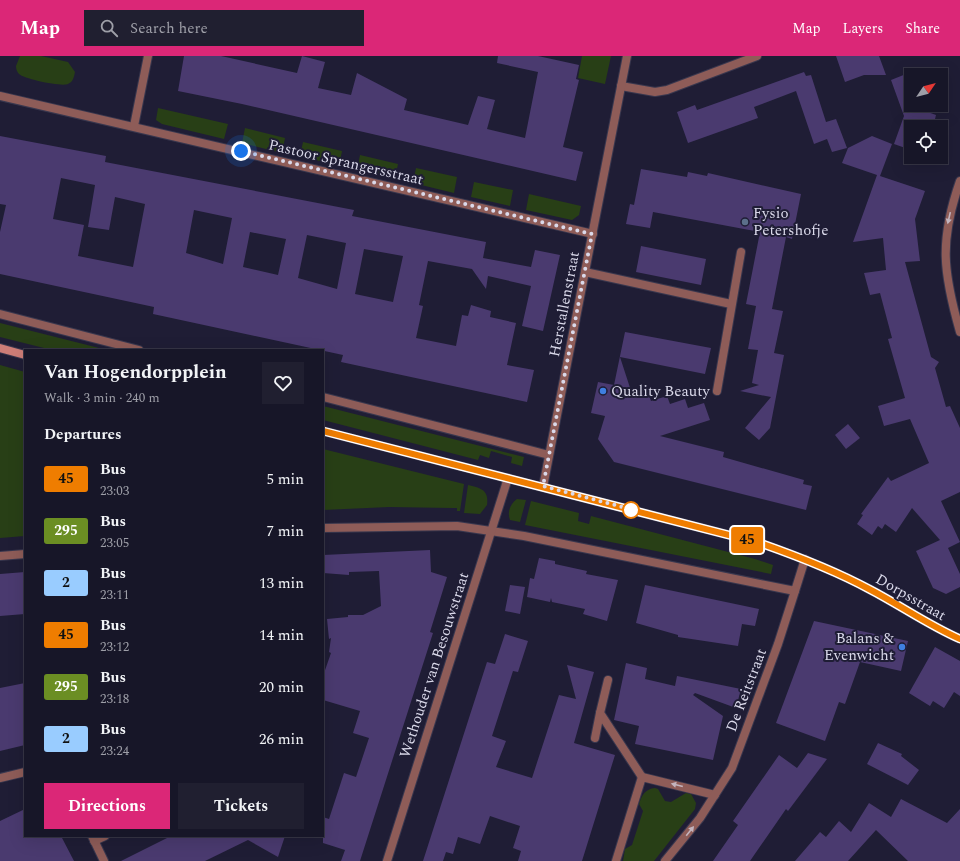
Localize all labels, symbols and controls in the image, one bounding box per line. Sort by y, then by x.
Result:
search box [84,10,364,46]
text: Map [20,14,60,43]
icon: search [98,17,120,39]
text: Search here [130,17,208,40]
text: Map [792,18,821,39]
text: Layers [843,18,883,39]
text: Share [905,18,940,39]
north arrow [904,68,948,112]
map controls [904,68,948,164]
button: locate [904,120,948,164]
street label: Pastoor Sprangersstraat [266,133,426,191]
your location [231,141,251,161]
place label: Fysio Petershofje [753,202,828,242]
one-way arrow [945,212,951,224]
marker: Fysio Petershofje [740,217,750,227]
street label: Herstallenstraat [543,249,586,359]
text: Van Hogendorpplein [44,358,227,387]
button: heart [262,362,304,404]
place label: Quality Beauty [611,380,711,403]
marker: Quality Beauty [598,386,608,396]
text: Walk · 3 min · 240 m [44,388,160,408]
text: Departures [44,423,122,446]
text: Bus [100,458,126,481]
text: 45 [58,468,74,489]
text: 5 min [266,468,304,491]
text: 23:03 [100,481,129,501]
unlabelled marker [622,501,640,519]
text: Bus [100,510,126,533]
text: 295 [54,520,78,541]
text: 7 min [266,520,304,543]
line badge: 45 [729,527,765,553]
text: 45 [739,529,755,550]
text: 23:05 [100,533,129,553]
text: Bus [100,562,126,585]
street label: Dorpsstraat [871,568,950,627]
street label: Wethouder van Besouwstraat [394,569,475,761]
text: 2 [62,572,70,593]
text: 13 min [259,572,304,595]
text: 23:11 [100,585,129,605]
text: Bus [100,614,126,637]
text: 45 [58,624,74,645]
text: 14 min [259,624,304,647]
place label: Balans & Evenwicht [824,627,895,667]
text: 23:12 [100,637,129,657]
marker: Balans & Evenwicht [897,642,907,652]
street label: De Reitstraat [720,645,773,735]
text: Bus [100,666,126,689]
text: 295 [54,676,78,697]
text: 20 min [259,676,304,699]
text: 23:18 [100,689,129,709]
text: Bus [100,718,126,741]
text: 2 [62,728,70,749]
text: 26 min [259,728,304,751]
text: 23:24 [100,741,129,761]
one-way arrow [671,782,683,788]
button: Directions [44,783,170,829]
button: Tickets [178,783,304,829]
one-way arrow [685,825,694,836]

